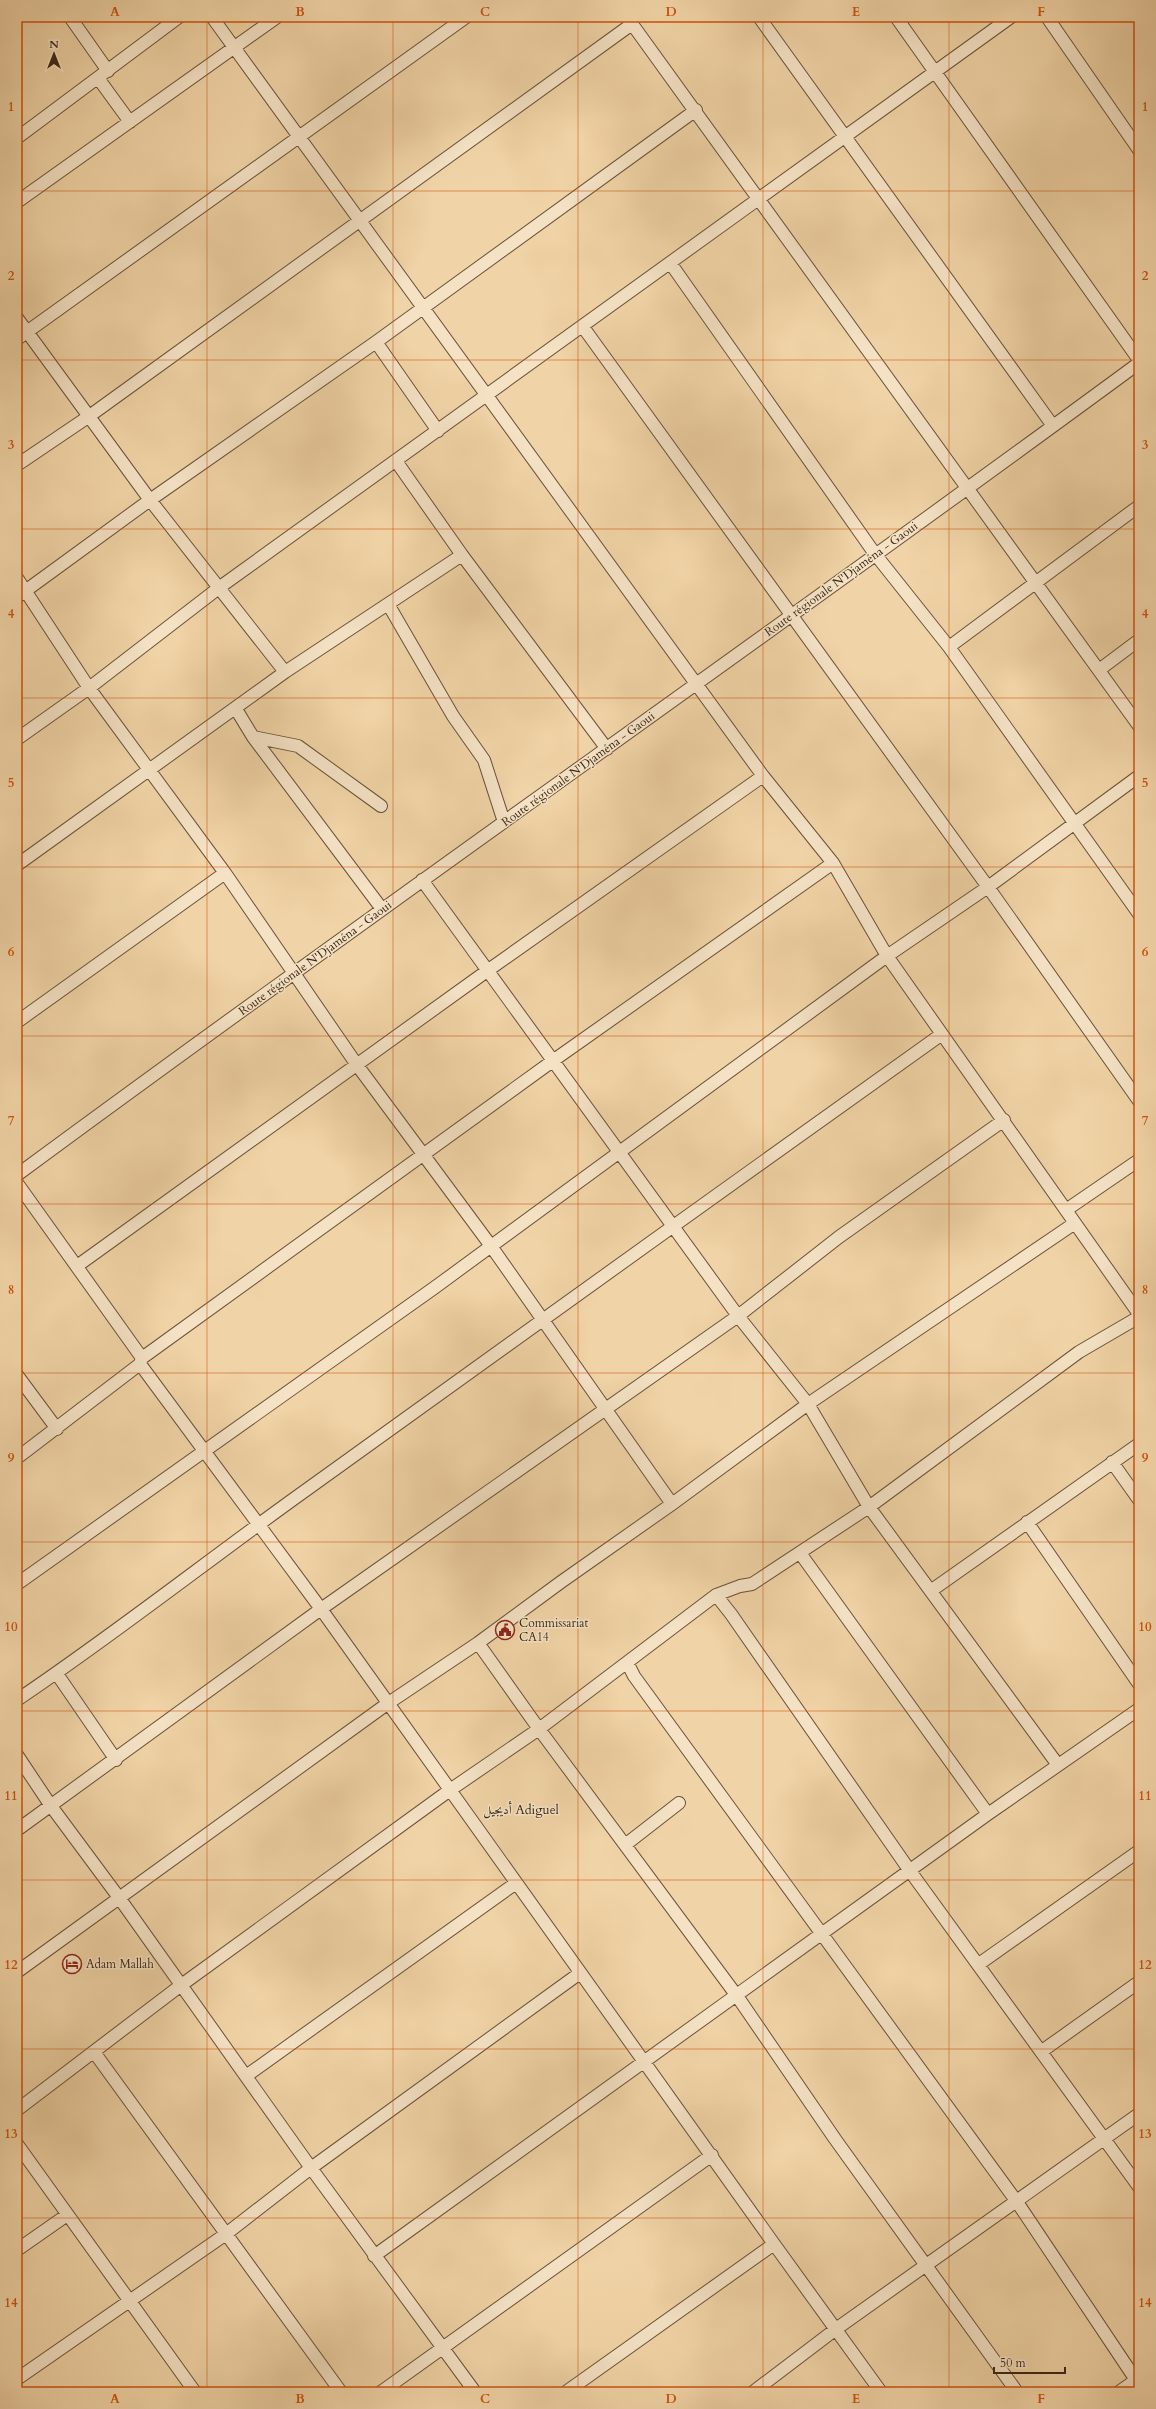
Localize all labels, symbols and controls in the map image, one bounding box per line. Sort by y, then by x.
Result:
text: A [110,3,120,21]
text: B [295,3,305,21]
text: C [480,3,490,21]
text: D [665,3,677,21]
text: E [852,3,860,21]
text: F [1037,3,1045,21]
north arrow [34,34,74,74]
text: N [49,37,59,52]
text: 1 [8,98,14,116]
text: 1 [1142,98,1148,116]
text: 2 [8,267,15,285]
text: 2 [1142,267,1149,285]
text: 3 [8,436,15,454]
text: 3 [1142,436,1149,454]
street label: Route régionale N'Djaména - Gaoui [761,518,921,640]
text: 4 [8,605,15,623]
text: 4 [1142,605,1149,623]
street label: Route régionale N'Djaména - Gaoui [498,708,658,830]
text: 5 [8,774,14,792]
text: 5 [1142,774,1148,792]
street label: Route régionale N'Djaména - Gaoui [235,897,395,1019]
text: 6 [8,943,15,961]
text: 6 [1142,943,1149,961]
text: 7 [8,1112,15,1130]
text: 7 [1142,1112,1149,1130]
text: 8 [8,1281,14,1299]
text: 8 [1142,1281,1148,1299]
text: 9 [8,1449,15,1467]
text: 9 [1142,1449,1149,1467]
place label: Commissariat CA14 [519,1615,588,1645]
text: 10 [4,1618,18,1636]
text: 10 [1138,1618,1152,1636]
public building icon: Commissariat CA14 [494,1619,516,1641]
text: 11 [4,1787,18,1805]
text: 11 [1138,1787,1152,1805]
district label: أديجيل Adiguel [483,1801,560,1819]
hotel icon: Adam Mallah [61,1953,83,1975]
text: 12 [4,1956,18,1974]
place label: Adam Mallah [86,1956,154,1972]
text: 12 [1138,1956,1152,1974]
text: 13 [4,2125,18,2143]
text: 13 [1138,2125,1152,2143]
text: 14 [4,2294,18,2312]
text: 14 [1138,2294,1152,2312]
scale bar [994,2349,1065,2375]
text: 50 m [1000,2355,1027,2371]
text: A [110,2390,120,2408]
text: B [295,2390,305,2408]
text: C [480,2390,490,2408]
text: D [665,2390,677,2408]
text: E [852,2390,860,2408]
text: F [1037,2390,1045,2408]

